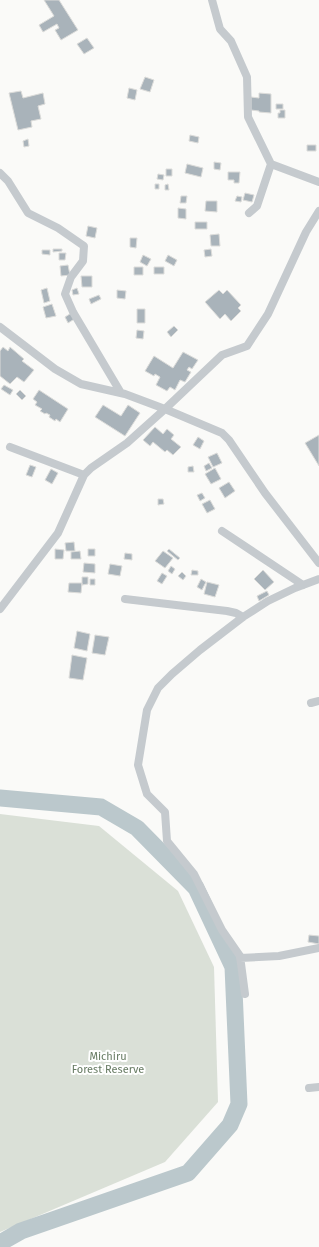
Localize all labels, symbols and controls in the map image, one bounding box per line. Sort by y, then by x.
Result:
park label: Michiru Forest Reserve [72,1050,144,1076]

